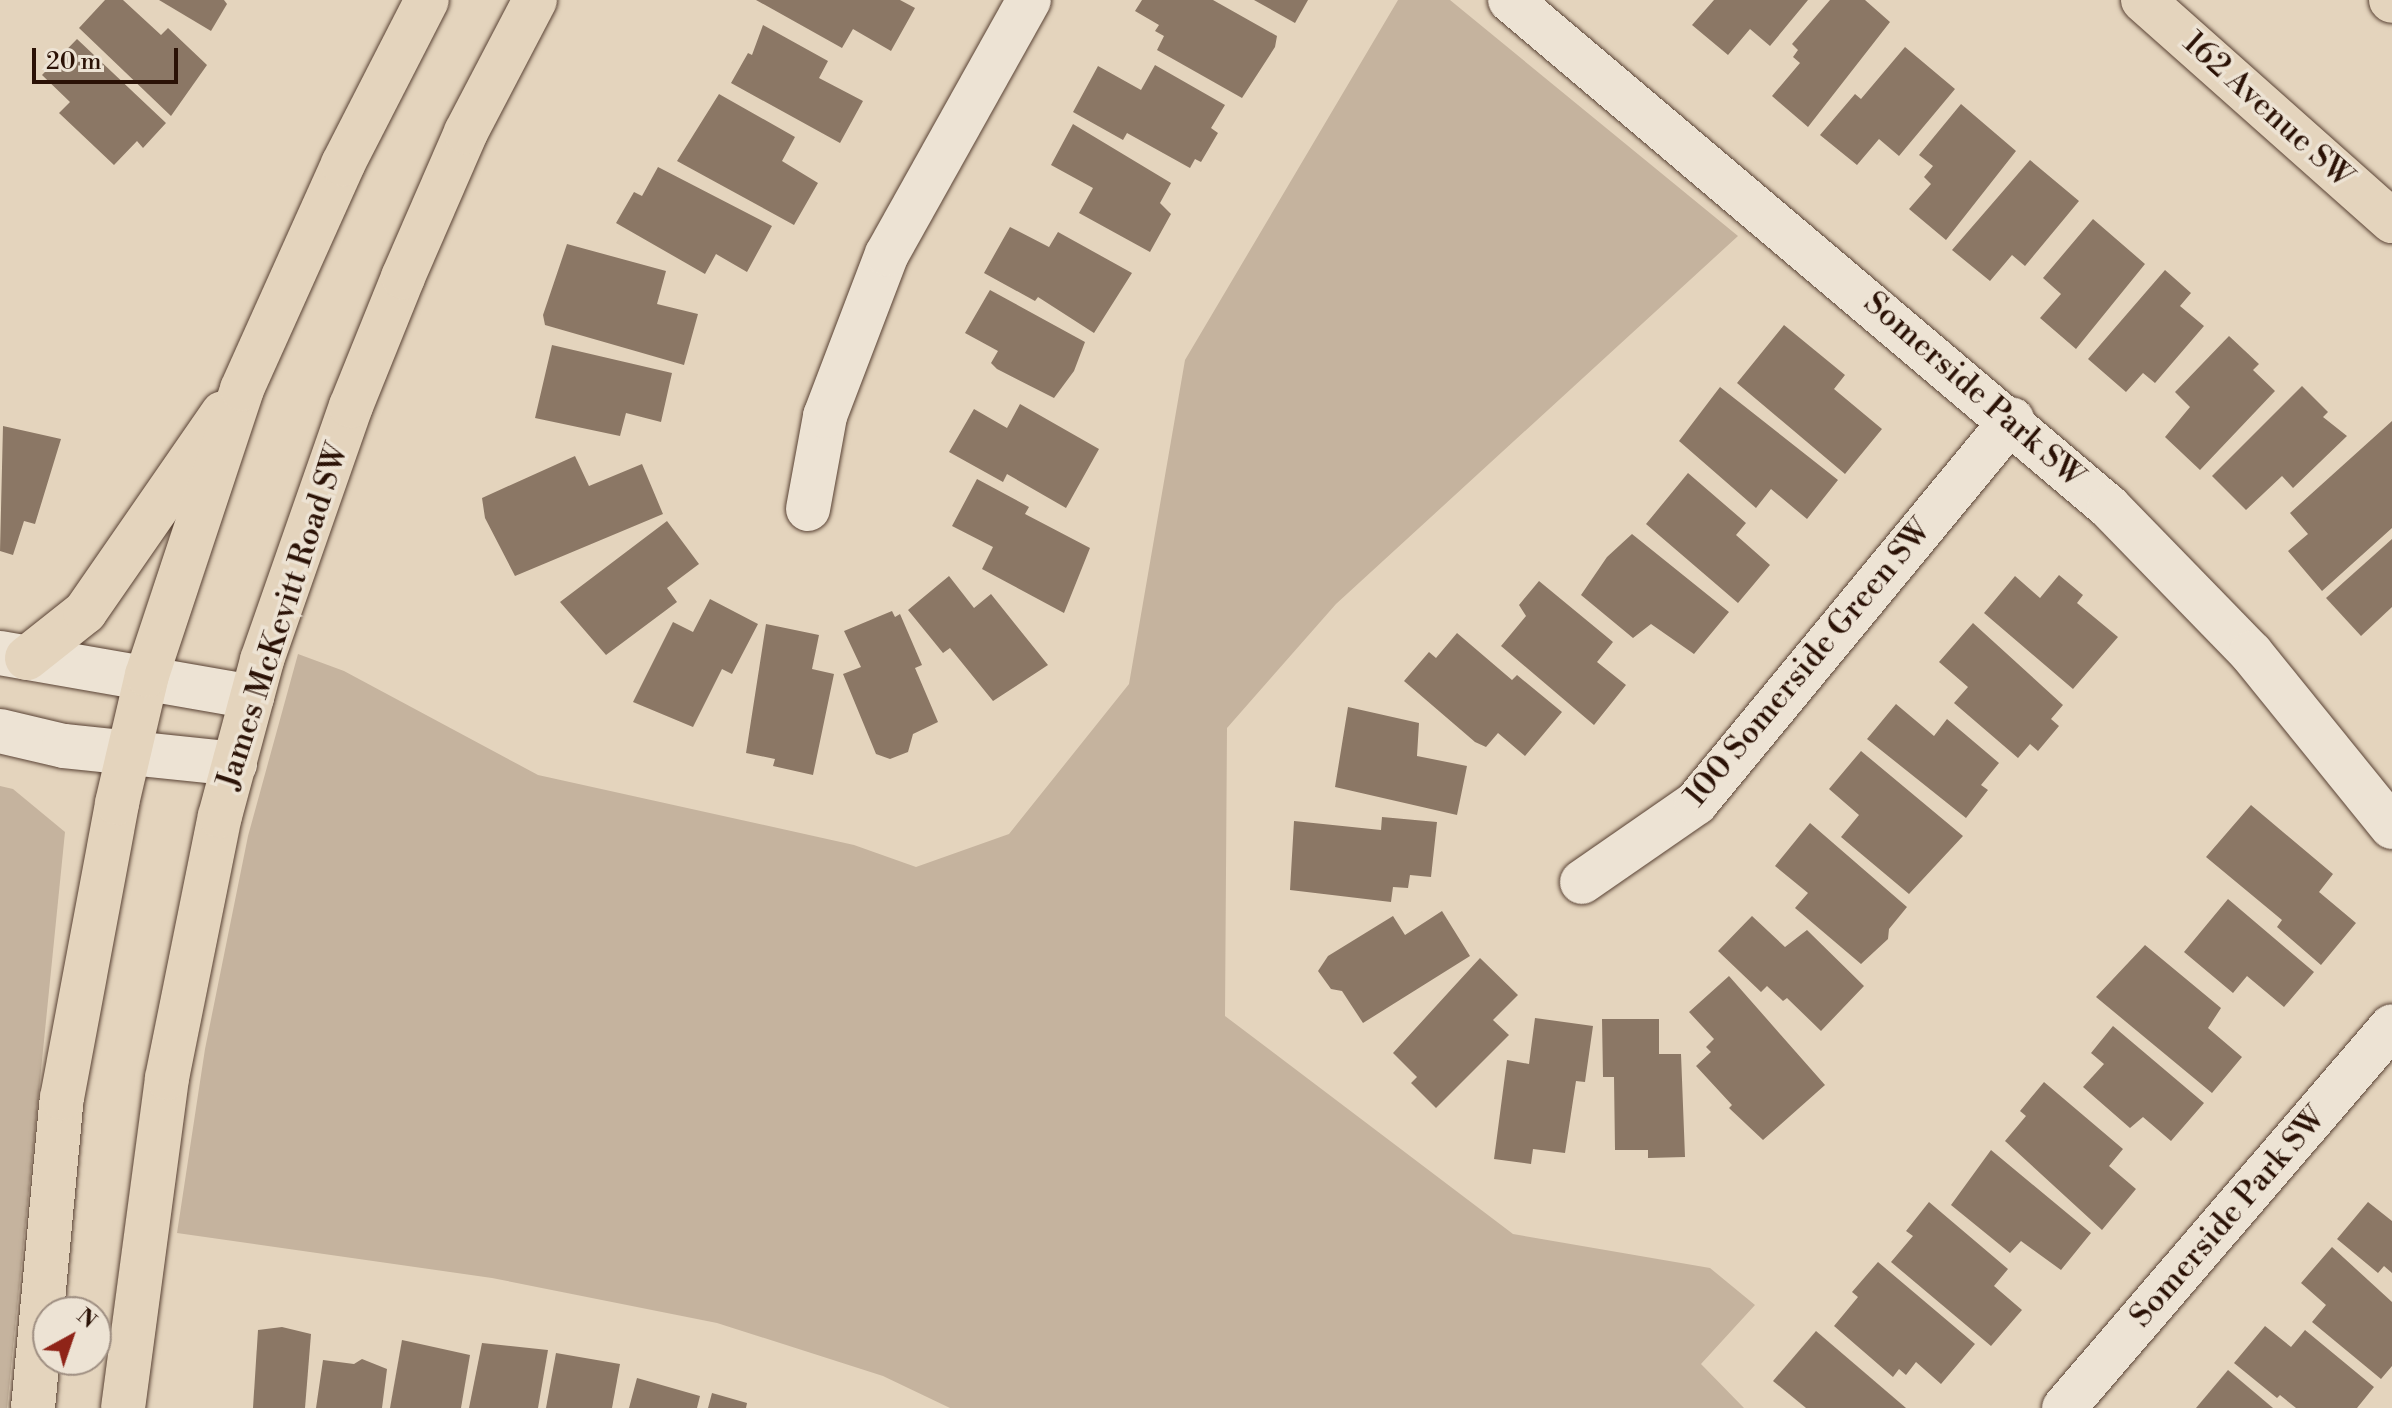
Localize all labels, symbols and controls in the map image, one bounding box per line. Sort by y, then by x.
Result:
street label: 162 Avenue SW [2175,24,2361,196]
scale bar [36,32,182,82]
text: 20 m [46,47,102,77]
street label: Somerside Park SW [1856,284,2092,496]
street label: James McKevitt Road SW [209,438,357,794]
street label: 100 Somerside Green SW [1676,511,1940,815]
street label: Somerside Park SW [2122,1099,2334,1335]
north arrow [32,1296,112,1376]
text: N [71,1303,102,1335]

